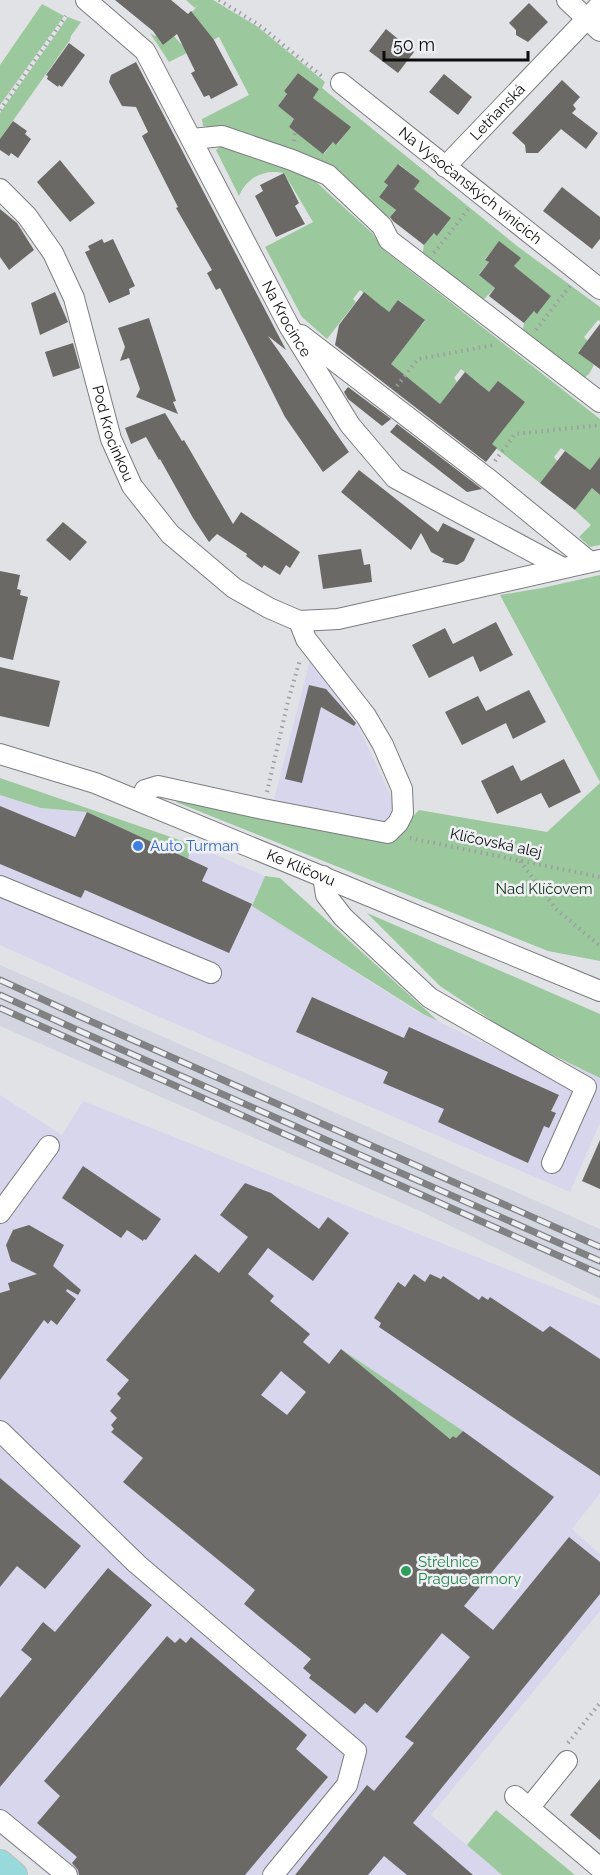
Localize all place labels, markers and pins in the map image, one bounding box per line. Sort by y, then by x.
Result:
place label: Auto Turman [150,837,239,855]
marker: Auto Turman [131,839,145,853]
place label: Střelnice Prague armory [418,1553,521,1588]
marker: Střelnice Prague armory [399,1564,413,1578]

